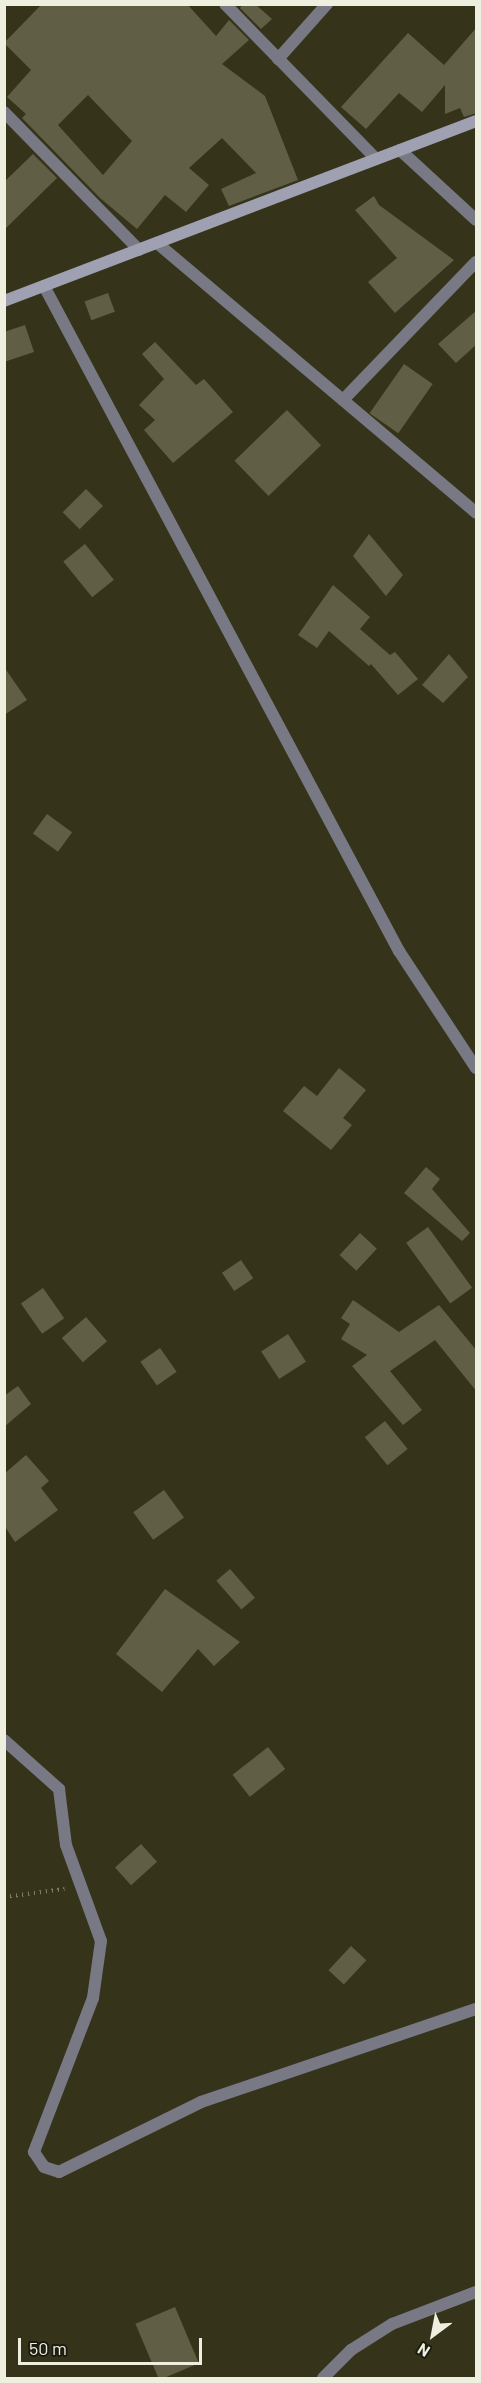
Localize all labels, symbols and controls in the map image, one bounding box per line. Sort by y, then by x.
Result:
north arrow [403,2305,463,2365]
scale bar [21,2326,206,2364]
text: 50 m [29,2337,67,2359]
text: N [414,2340,433,2362]

